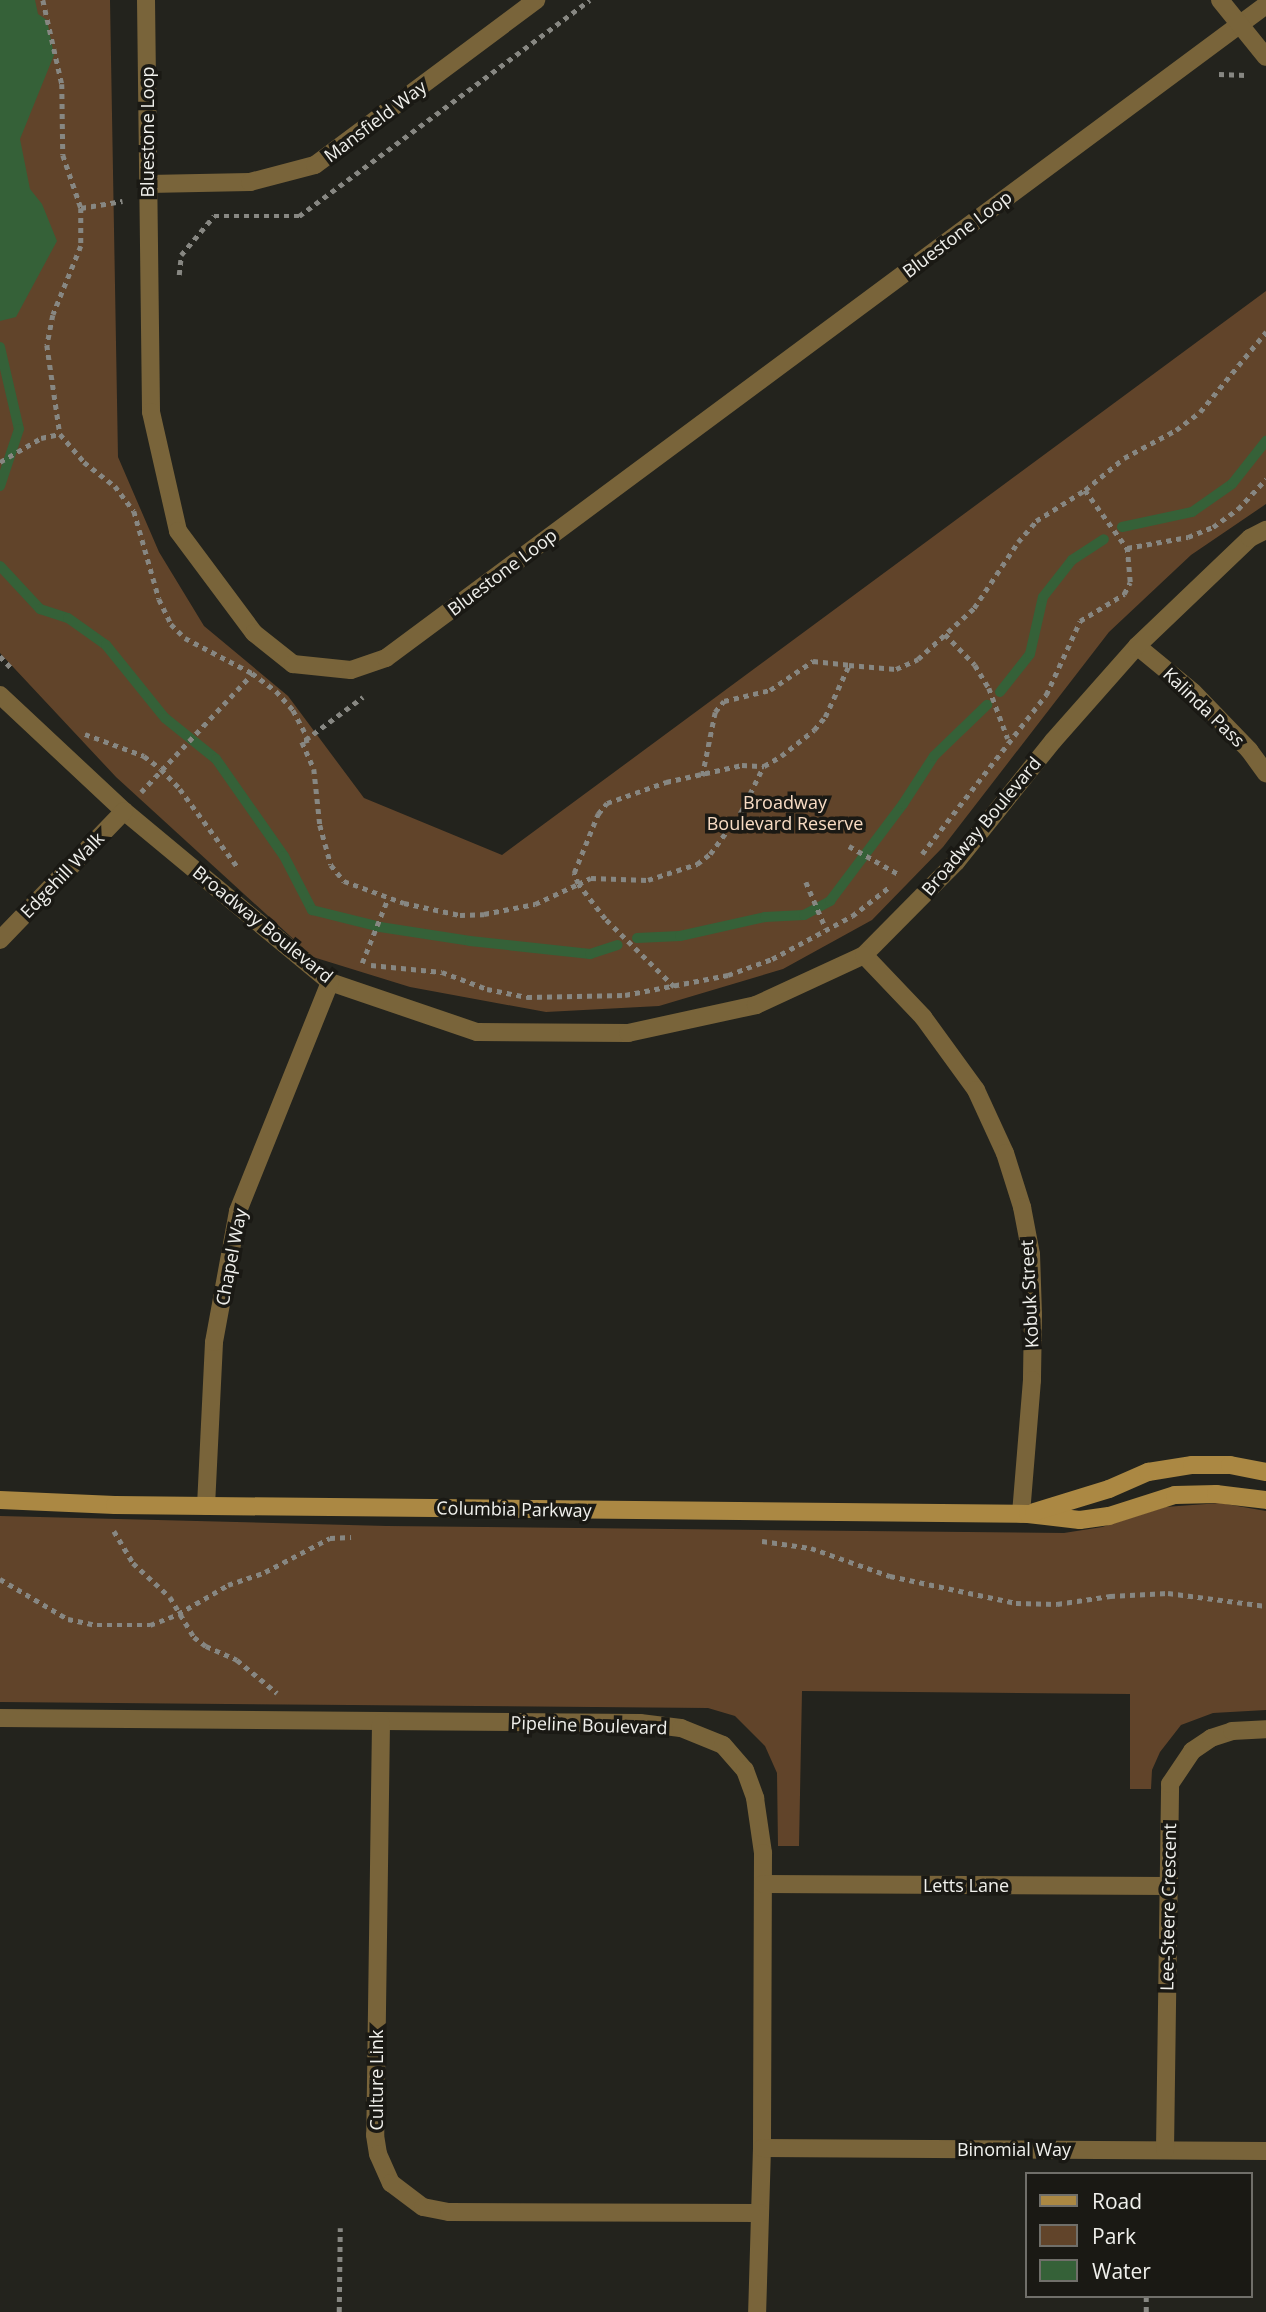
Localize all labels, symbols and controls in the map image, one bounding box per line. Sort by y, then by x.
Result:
street label: Bluestone Loop [136,66,158,198]
street label: Mansfield Way [320,76,430,166]
street label: Bluestone Loop [898,186,1016,282]
street label: Bluestone Loop [443,524,561,620]
street label: Kalinda Pass [1159,663,1249,751]
street label: Broadway Boulevard [917,752,1045,900]
park label: Broadway Boulevard Reserve [707,792,863,834]
street label: Edgehill Walk [16,828,108,922]
street label: Broadway Boulevard [189,861,337,987]
street label: Chapel Way [211,1207,251,1307]
street label: Kobuk Street [1015,1239,1043,1349]
street label: Columbia Parkway [436,1497,592,1521]
street label: Pipeline Boulevard [510,1711,668,1739]
street label: Lee-Steere Crescent [1156,1823,1180,1991]
street label: Letts Lane [923,1874,1009,1896]
street label: Culture Link [365,2030,387,2130]
street label: Binomial Way [957,2138,1071,2160]
legend [1024,2172,1252,2298]
text: Road [1092,2187,1142,2215]
text: Park [1092,2222,1136,2250]
text: Water [1092,2257,1151,2285]

